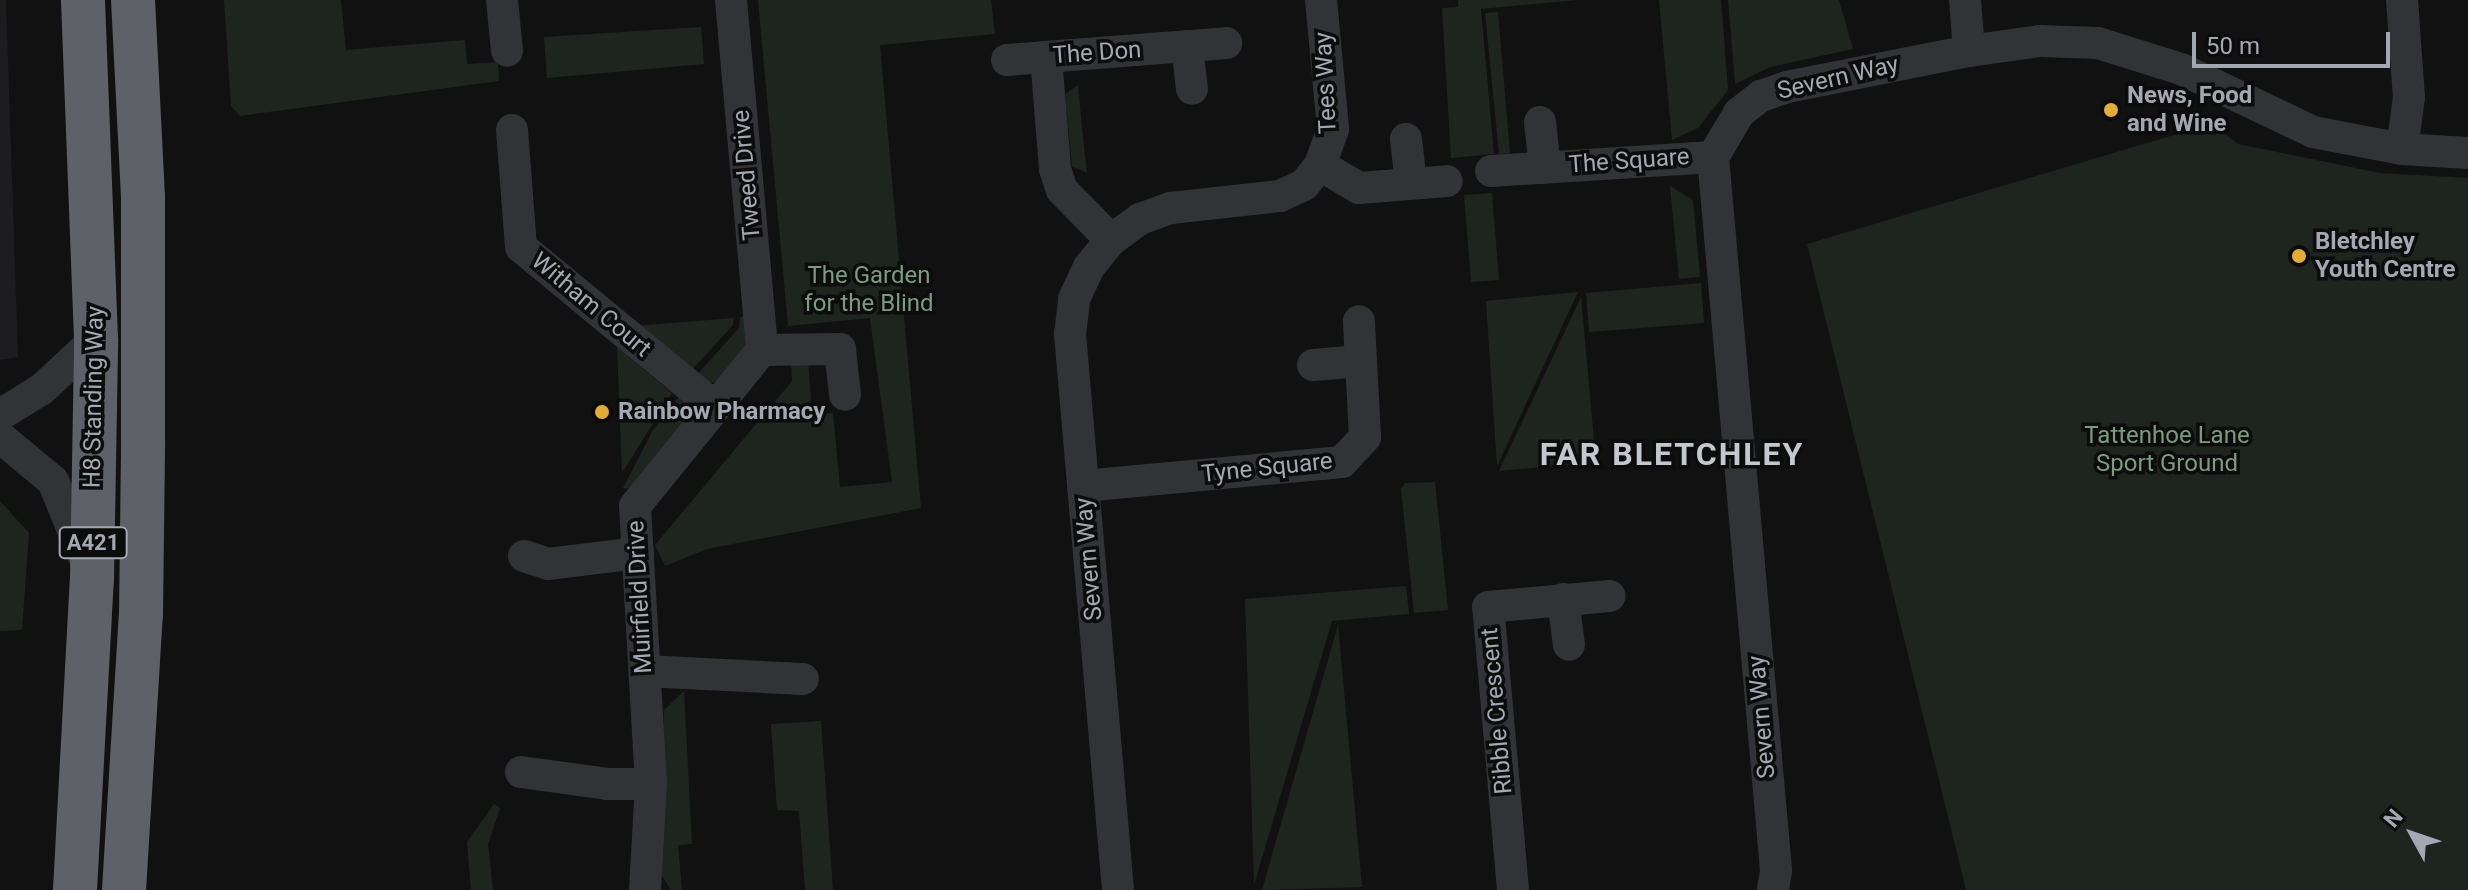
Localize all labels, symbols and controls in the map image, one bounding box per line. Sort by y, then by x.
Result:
scale bar [2196,16,2394,66]
street label: Tees Way [1309,31,1343,135]
text: 50 m [2206,32,2260,60]
street label: The Don [1052,36,1142,70]
street label: Severn Way [1775,50,1901,106]
place label: News, Food and Wine [2127,82,2252,138]
marker: News, Food and Wine [2102,101,2120,119]
street label: Tweed Drive [727,109,767,241]
street label: The Square [1568,142,1690,180]
place label: Bletchley Youth Centre [2315,228,2455,284]
street label: Witham Court [525,247,657,363]
marker: Bletchley Youth Centre [2290,247,2308,265]
park label: The Garden for the Blind [804,262,934,318]
street label: H8 Standing Way [78,306,110,488]
place label: Rainbow Pharmacy [618,398,825,426]
marker: Rainbow Pharmacy [593,403,611,421]
park label: Tattenhoe Lane Sport Ground [2084,422,2250,478]
district label: FAR BLETCHLEY [1540,435,1804,473]
street label: Tyne Square [1200,447,1334,489]
street label: Severn Way [1069,496,1109,622]
street label: Muirfield Drive [622,520,658,674]
road number: A421 [57,525,129,561]
street label: Ribble Crescent [1475,626,1519,796]
street label: Severn Way [1742,654,1782,780]
north arrow [2372,794,2452,874]
text: N [2379,804,2408,832]

